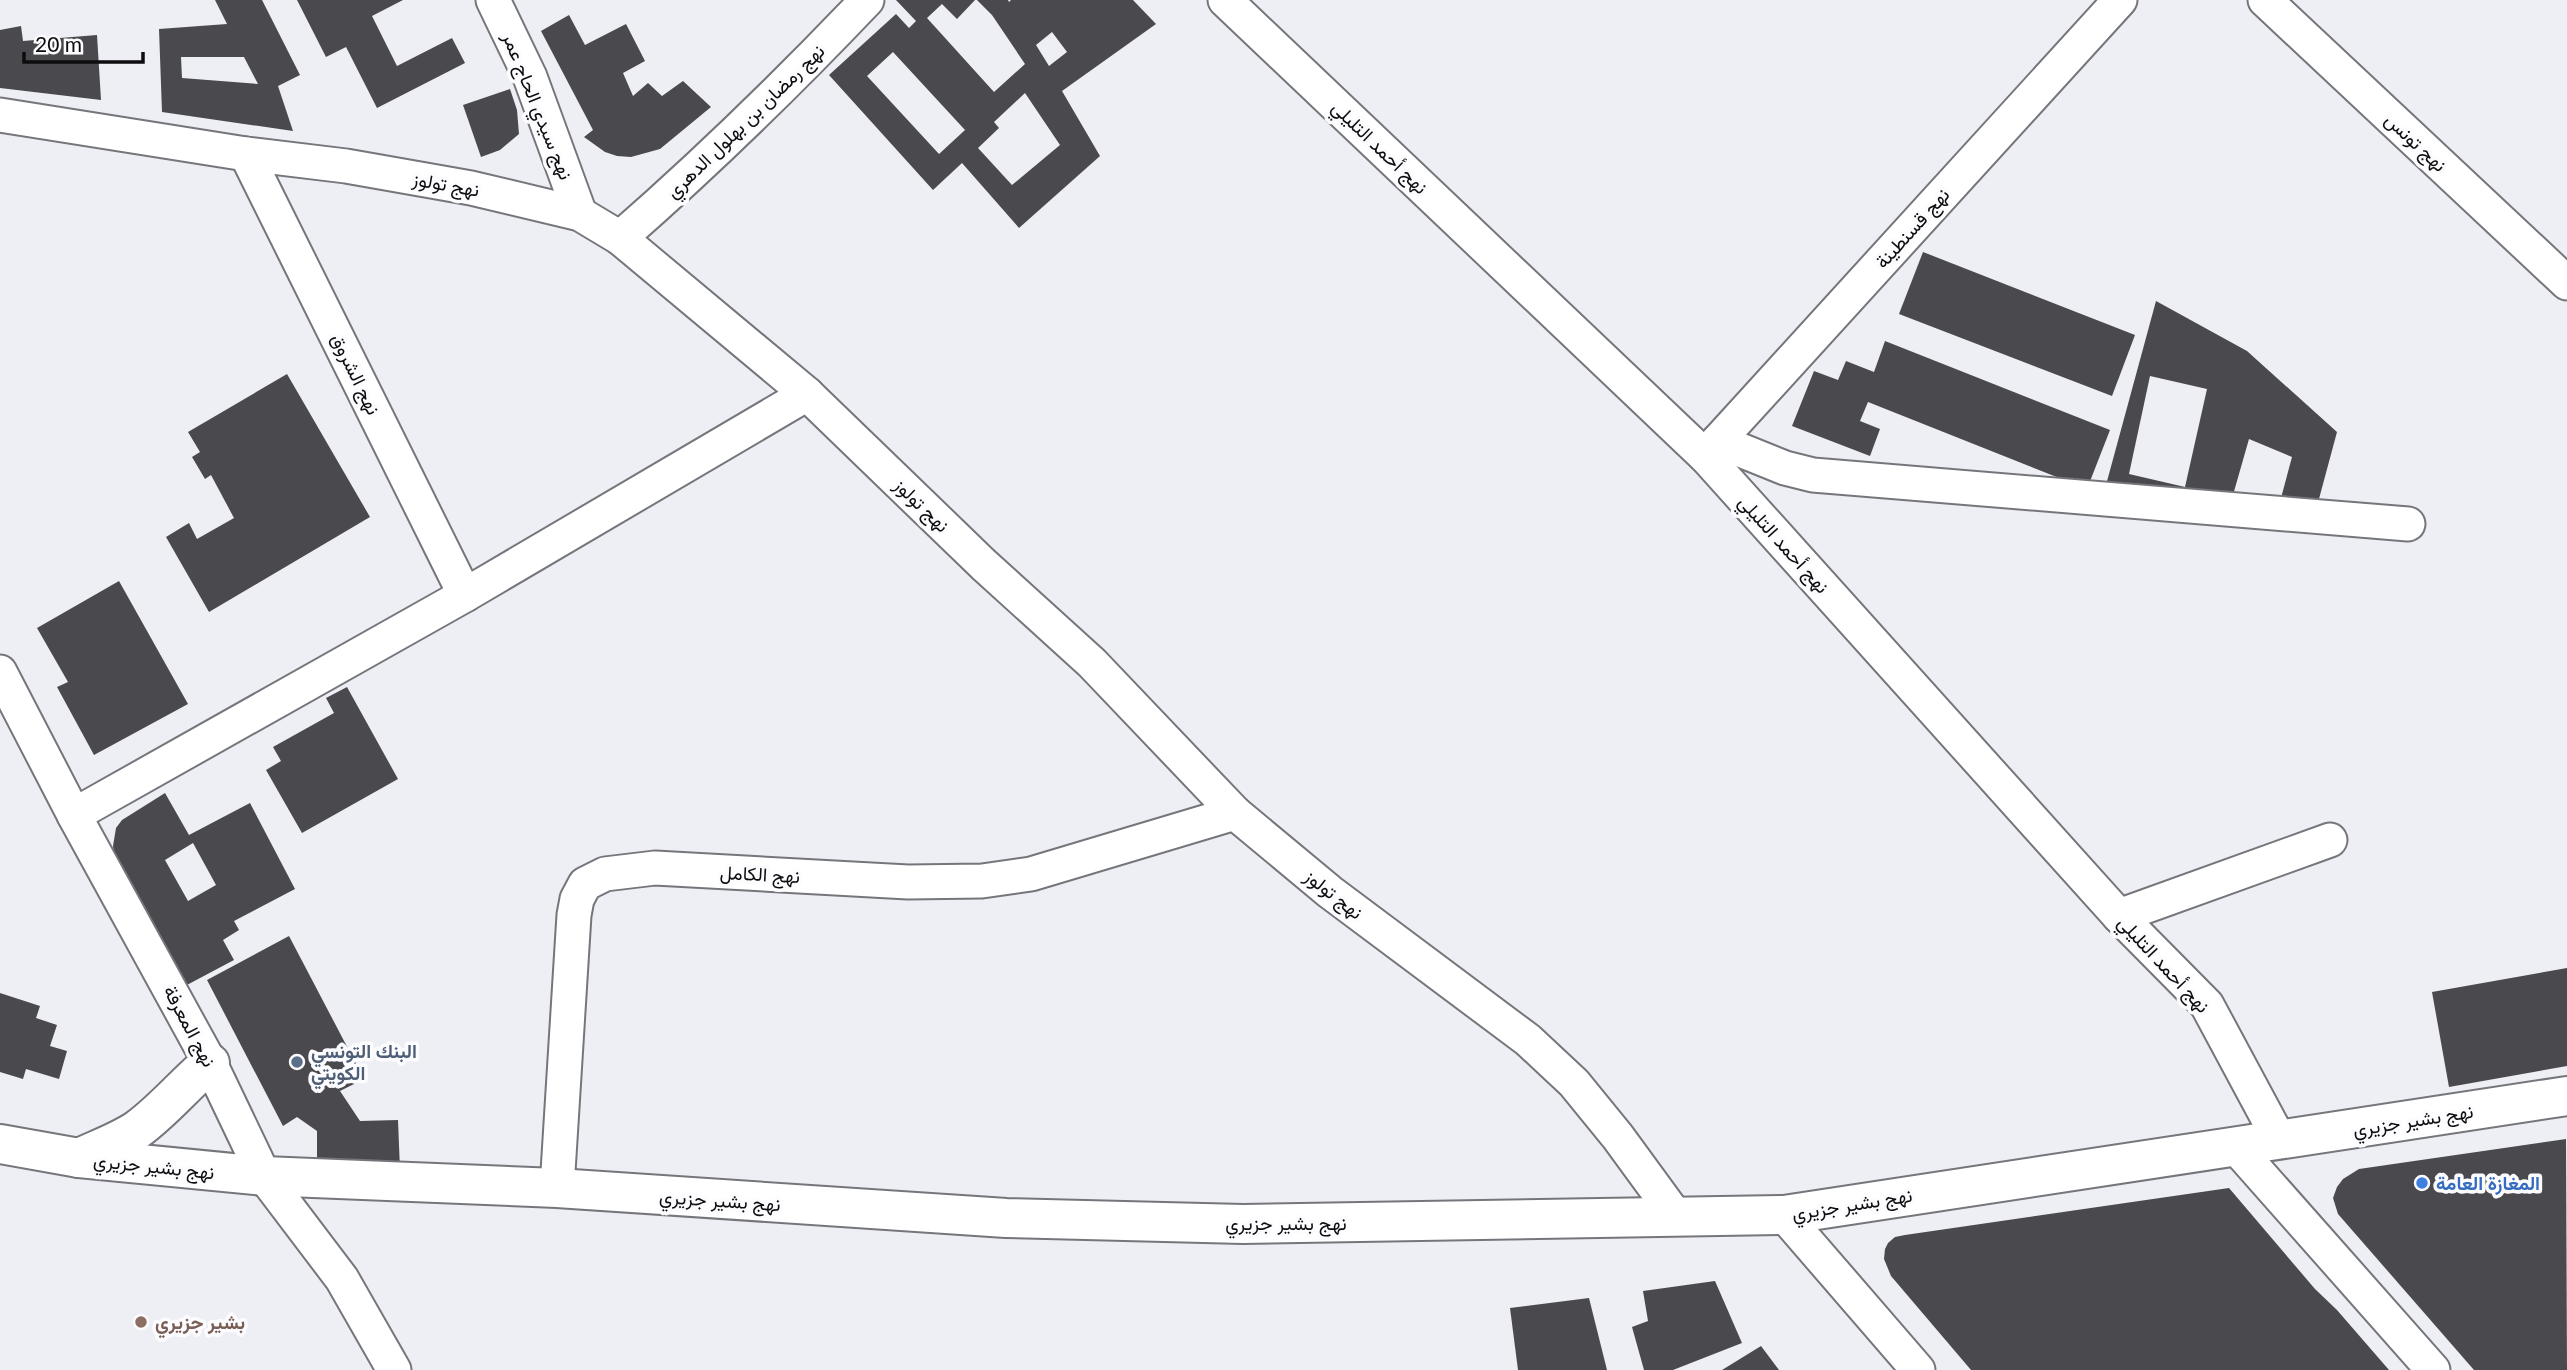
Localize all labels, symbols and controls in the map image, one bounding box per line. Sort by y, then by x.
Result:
scale bar [24,21,144,65]
street label: نهج سيدي الحاج عمر [493,28,578,185]
text: 20 m [35,31,82,56]
street label: نهج رمضان بن بهلول الدهري [661,39,832,206]
street label: نهج أحمد التليلي [1324,95,1433,202]
street label: نهج تونس [2379,107,2452,178]
street label: نهج تولوز [409,166,481,204]
street label: نهج قسنطينة [1870,183,1956,274]
street label: نهج الشروق [324,329,386,419]
street label: نهج تولوز [887,472,955,539]
street label: نهج أحمد التليلي [1731,490,1834,601]
street label: نهج الكامل [719,860,801,890]
street label: نهج تولوز [1298,863,1368,926]
street label: نهج أحمد التليلي [2110,910,2215,1020]
street label: نهج المعرفة [157,981,221,1072]
place label: البنك التونسي الكويتي [311,1039,417,1090]
marker: البنك التونسي الكويتي [289,1054,305,1070]
street label: نهج بشير جزيري [2351,1099,2476,1145]
street label: نهج بشير جزيري [92,1148,216,1188]
place label: المغازة العامة [2436,1171,2540,1196]
marker: المغازة العامة [2414,1175,2430,1191]
street label: نهج بشير جزيري [1790,1183,1915,1229]
street label: نهج بشير جزيري [658,1184,781,1220]
street label: نهج بشير جزيري [1225,1211,1347,1239]
place label: بشير جزيري [155,1310,245,1339]
marker: بشير جزيري [133,1314,149,1330]

